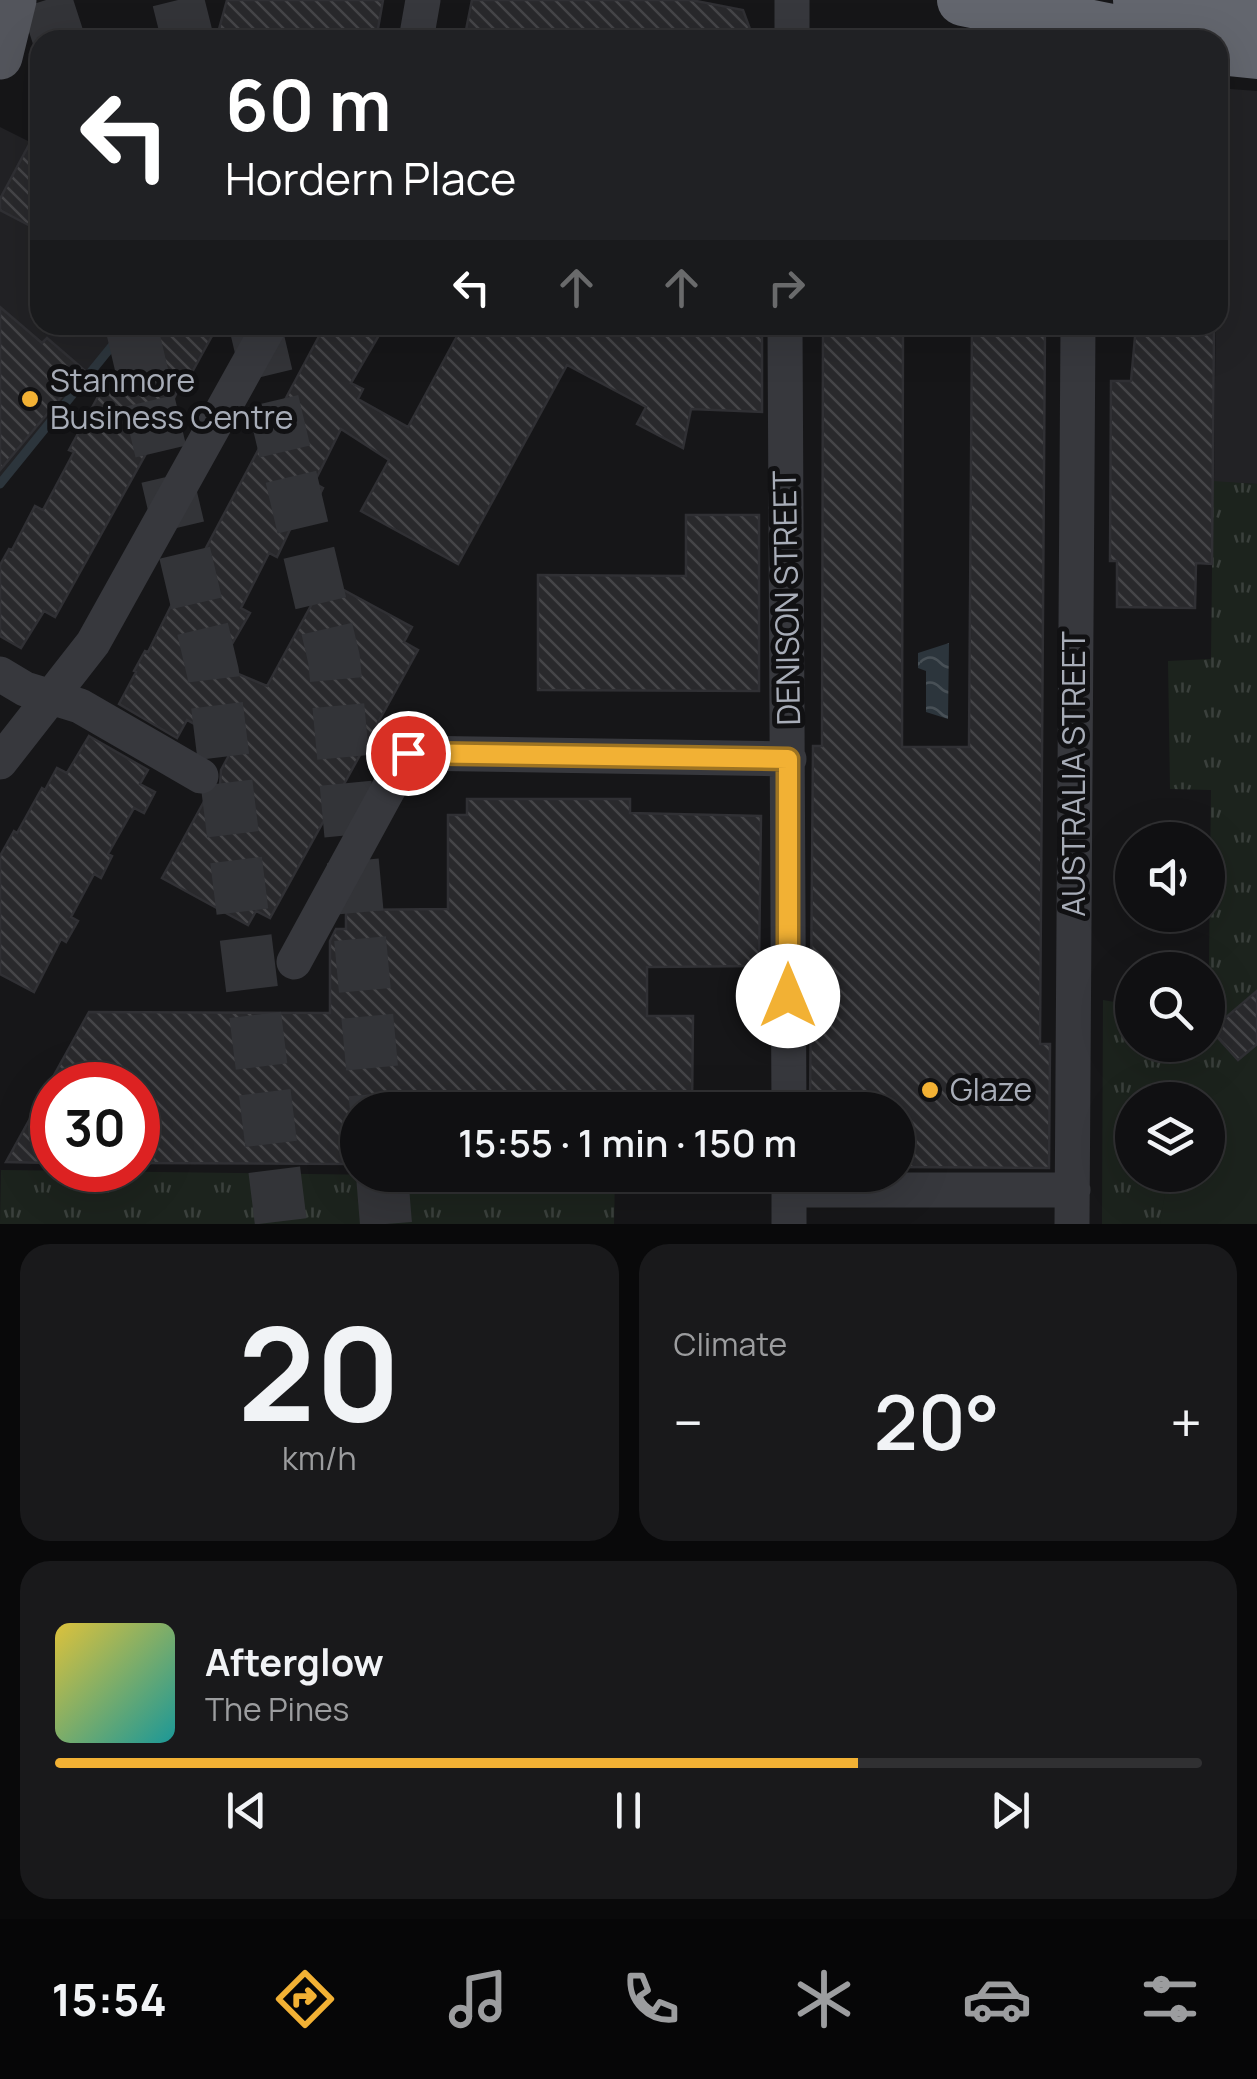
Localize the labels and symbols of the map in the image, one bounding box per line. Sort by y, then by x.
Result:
place label: Stanmore Business Centre [50,358,293,439]
marker: Stanmore Business Centre [19,388,41,410]
street label: DENISON STREET [762,470,810,726]
street label: AUSTRALIA STREET [1051,631,1095,917]
pin [366,711,451,796]
position arrow [736,944,840,1048]
speed limit sign: 30 [30,1062,160,1192]
place label: Glaze [950,1067,1032,1111]
marker: Glaze [919,1079,941,1101]

